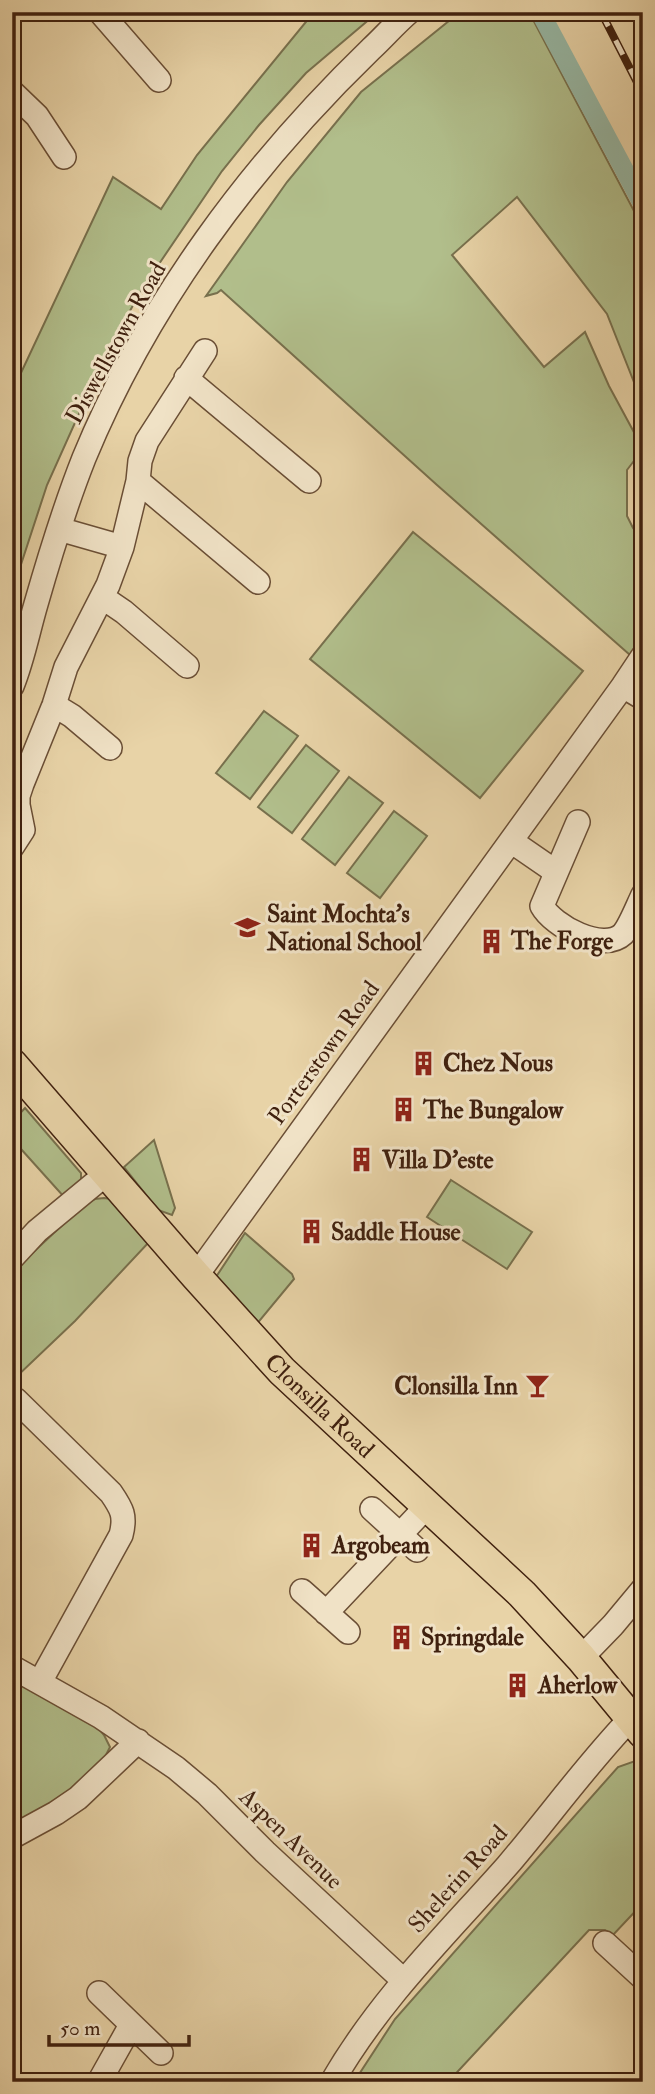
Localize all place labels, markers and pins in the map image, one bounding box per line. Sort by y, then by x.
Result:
place label: Saint Mochta's National School [266,899,422,958]
school or university icon: Saint Mochta's National School [233,914,261,942]
place label: The Forge [510,926,613,957]
building icon: The Forge [477,927,505,955]
place label: Chez Nous [443,1048,553,1079]
building icon: Chez Nous [409,1049,437,1077]
place label: The Bungalow [422,1095,564,1126]
building icon: The Bungalow [389,1096,417,1124]
place label: Villa D'este [381,1145,494,1176]
building icon: Villa D'este [348,1146,376,1174]
place label: Saddle House [331,1217,461,1248]
building icon: Saddle House [297,1218,325,1246]
place label: Clonsilla Inn [394,1371,519,1402]
bar icon: Clonsilla Inn [524,1372,552,1400]
place label: Argobeam [331,1530,430,1561]
building icon: Argobeam [298,1531,326,1559]
place label: Springdale [421,1622,524,1653]
building icon: Springdale [387,1623,415,1651]
place label: Aherlow [537,1670,618,1701]
building icon: Aherlow [504,1671,532,1699]

